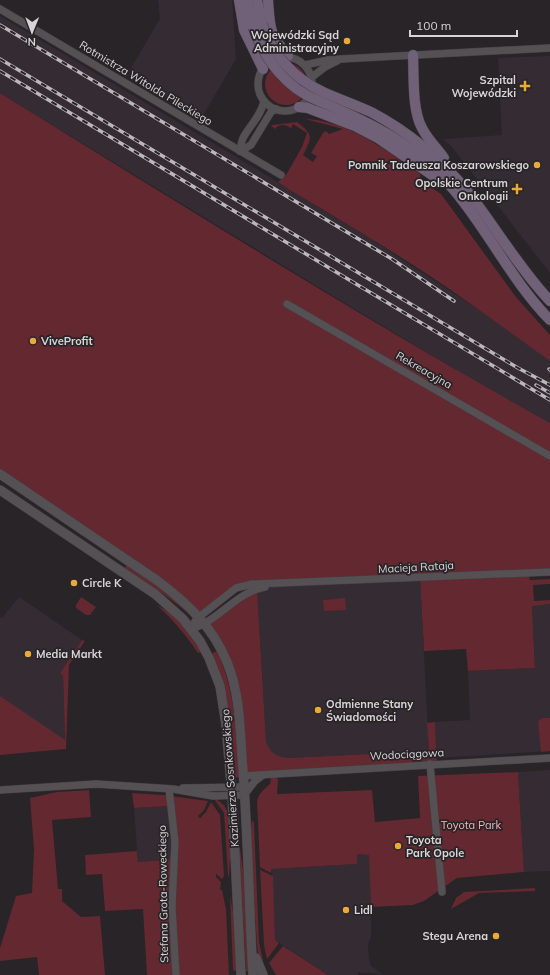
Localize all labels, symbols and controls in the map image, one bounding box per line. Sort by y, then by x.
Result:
north arrow [12,12,52,52]
scale bar [410,12,517,38]
text: 100 m [416,18,451,33]
place label: Wojewódzki Sąd Administracyjny [251,28,339,55]
text: N [28,35,36,49]
marker: Wojewódzki Sąd Administracyjny [342,36,352,46]
street label: Rotmistrza Witolda Pileckiego [77,38,215,128]
place label: Szpital Wojewódzki [451,73,516,100]
marker: Szpital Wojewódzki [519,80,531,92]
place label: Pomnik Tadeusza Koszarowskiego [348,158,529,172]
marker: Pomnik Tadeusza Koszarowskiego [532,160,542,170]
place label: Opolskie Centrum Onkologii [415,176,508,203]
marker: Opolskie Centrum Onkologii [511,183,523,195]
place label: ViveProfit [40,334,93,348]
marker: ViveProfit [28,336,38,346]
street label: Rekreacyjna [393,348,455,392]
street label: Macieja Rataja [378,558,454,576]
place label: Circle K [82,576,122,590]
marker: Circle K [69,578,79,588]
place label: Media Markt [36,647,102,661]
marker: Media Markt [23,649,33,659]
place label: Odmienne Stany Świadomości [326,697,413,724]
marker: Odmienne Stany Świadomości [313,705,323,715]
street label: Kazimierza Sosnkowskiego [218,709,242,847]
street label: Wodociągowa [370,745,444,763]
park label: Toyota Park [441,818,502,832]
street label: Stefana Grota-Roweckiego [155,825,171,963]
place label: Toyota Park Opole [406,833,464,860]
marker: Toyota Park Opole [393,841,403,851]
place label: Lidl [354,903,373,917]
marker: Lidl [341,905,351,915]
place label: Stegu Arena [422,929,488,943]
marker: Stegu Arena [491,931,501,941]

